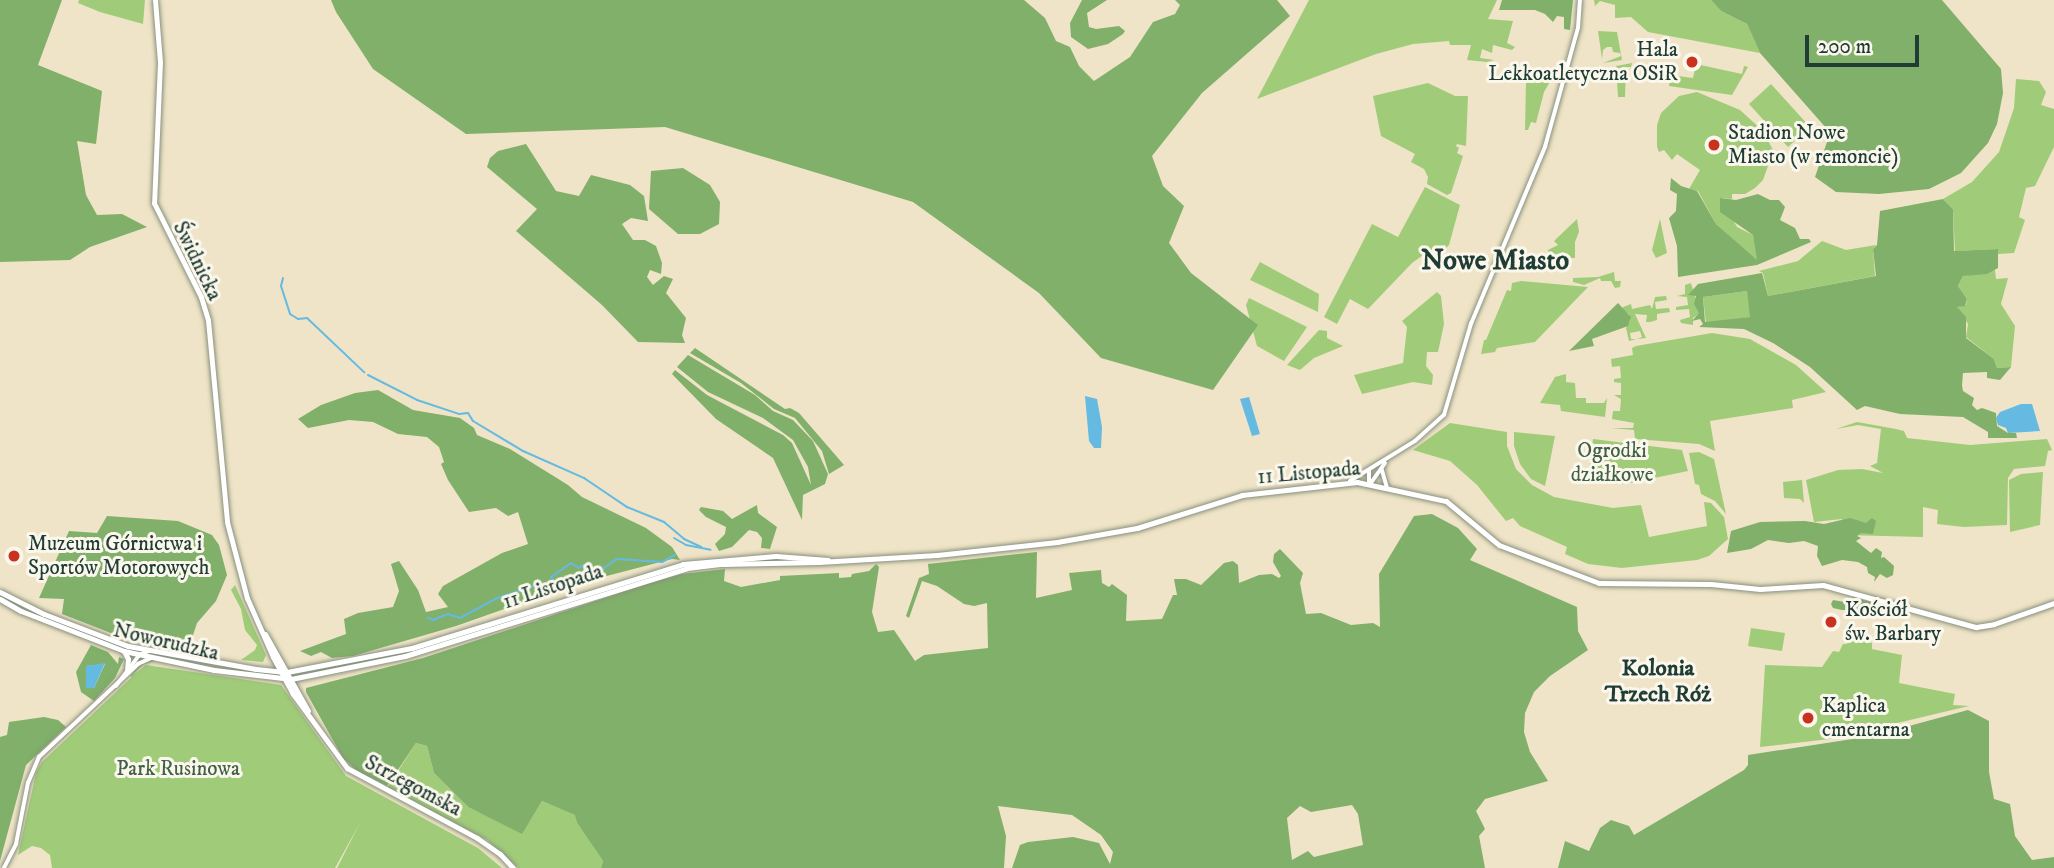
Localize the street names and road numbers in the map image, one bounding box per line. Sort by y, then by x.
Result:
street label: Świdnicka [167,217,227,305]
street label: 11 Listopada [1256,456,1362,490]
street label: 11 Listopada [500,559,606,615]
street label: Noworudzka [111,618,221,666]
street label: Strzegomska [360,750,466,822]

